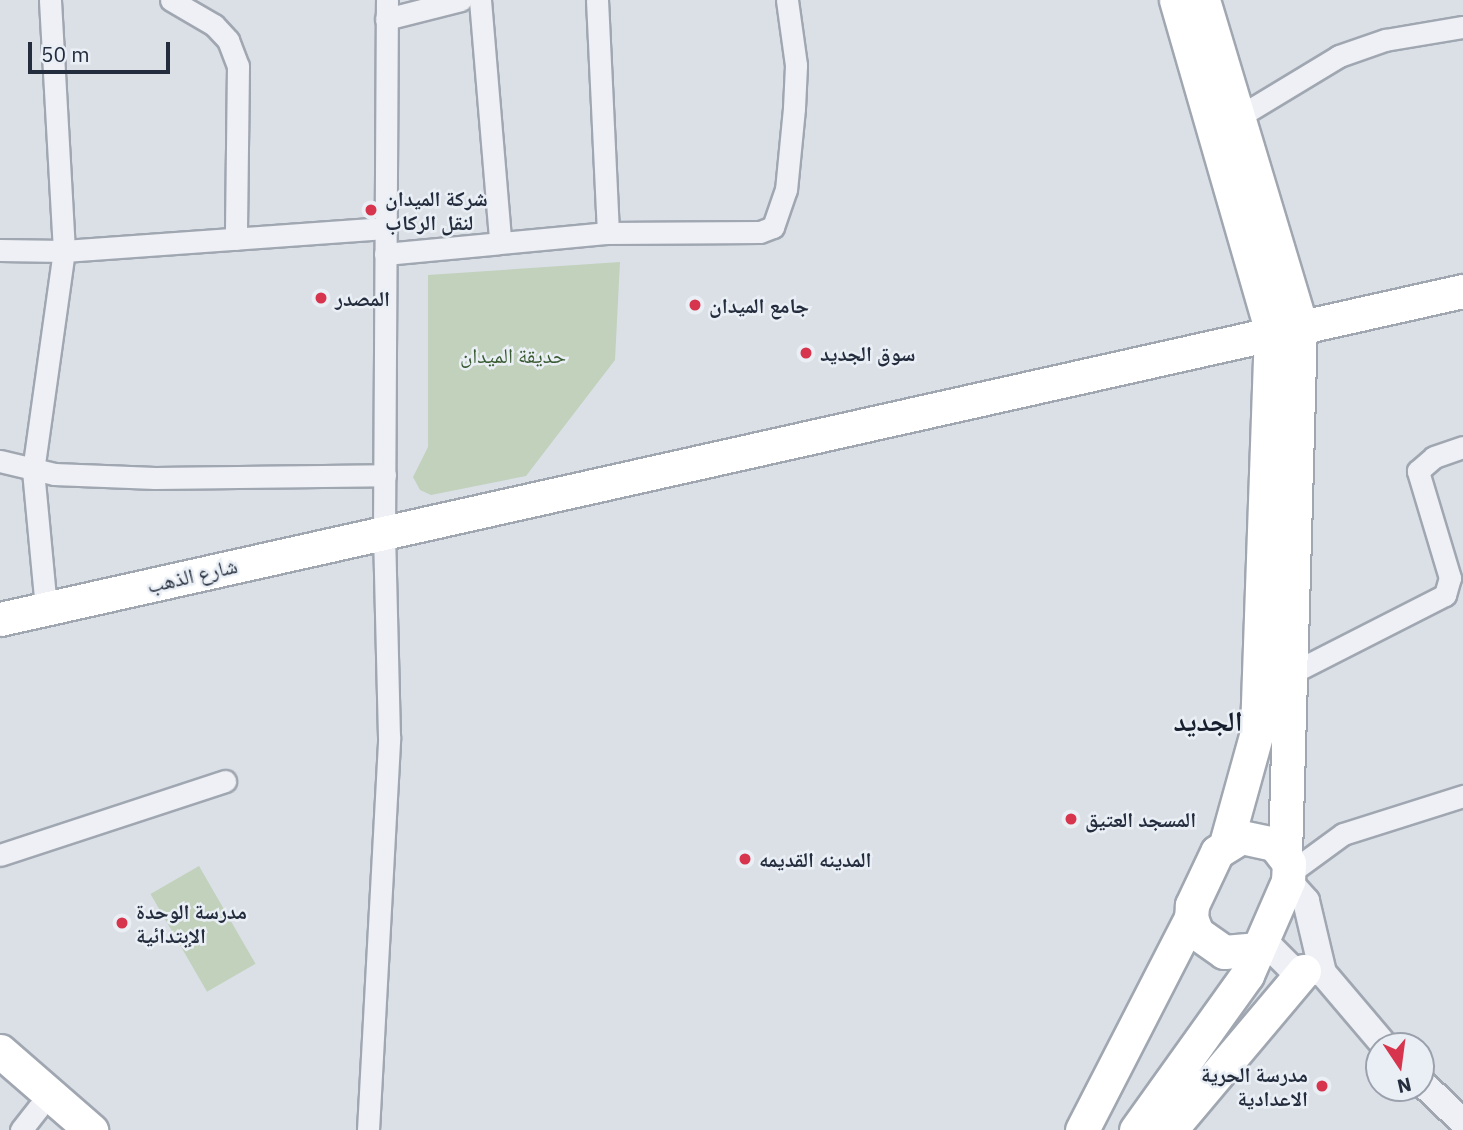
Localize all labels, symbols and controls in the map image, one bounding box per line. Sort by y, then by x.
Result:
scale bar [32,28,173,72]
text: 50 m [41,40,90,68]
place label: شركة الميدان لنقل الركاب [385,185,488,235]
marker: شركة الميدان لنقل الركاب [363,202,379,218]
place label: المصدر [335,285,390,311]
marker: المصدر [313,290,329,306]
place label: جامع الميدان [709,292,809,318]
marker: جامع الميدان [687,297,703,313]
place label: سوق الجديد [820,340,915,366]
park label: حديقة الميدان [460,342,566,368]
marker: سوق الجديد [798,345,814,361]
street label: شارع الذهب [144,552,240,598]
district label: الجديد [1173,704,1243,738]
place label: المسجد العتيق [1085,806,1196,832]
marker: المسجد العتيق [1063,811,1079,827]
place label: المدينه القديمه [759,846,871,872]
marker: المدينه القديمه [737,851,753,867]
place label: مدرسة الوحدة الإبتدائية [136,898,247,948]
marker: مدرسة الوحدة الإبتدائية [114,915,130,931]
north arrow [1365,1032,1435,1102]
place label: مدرسة الحرية الاعدادية [1201,1061,1308,1111]
text: N [1395,1072,1414,1099]
marker: مدرسة الحرية الاعدادية [1314,1078,1330,1094]

